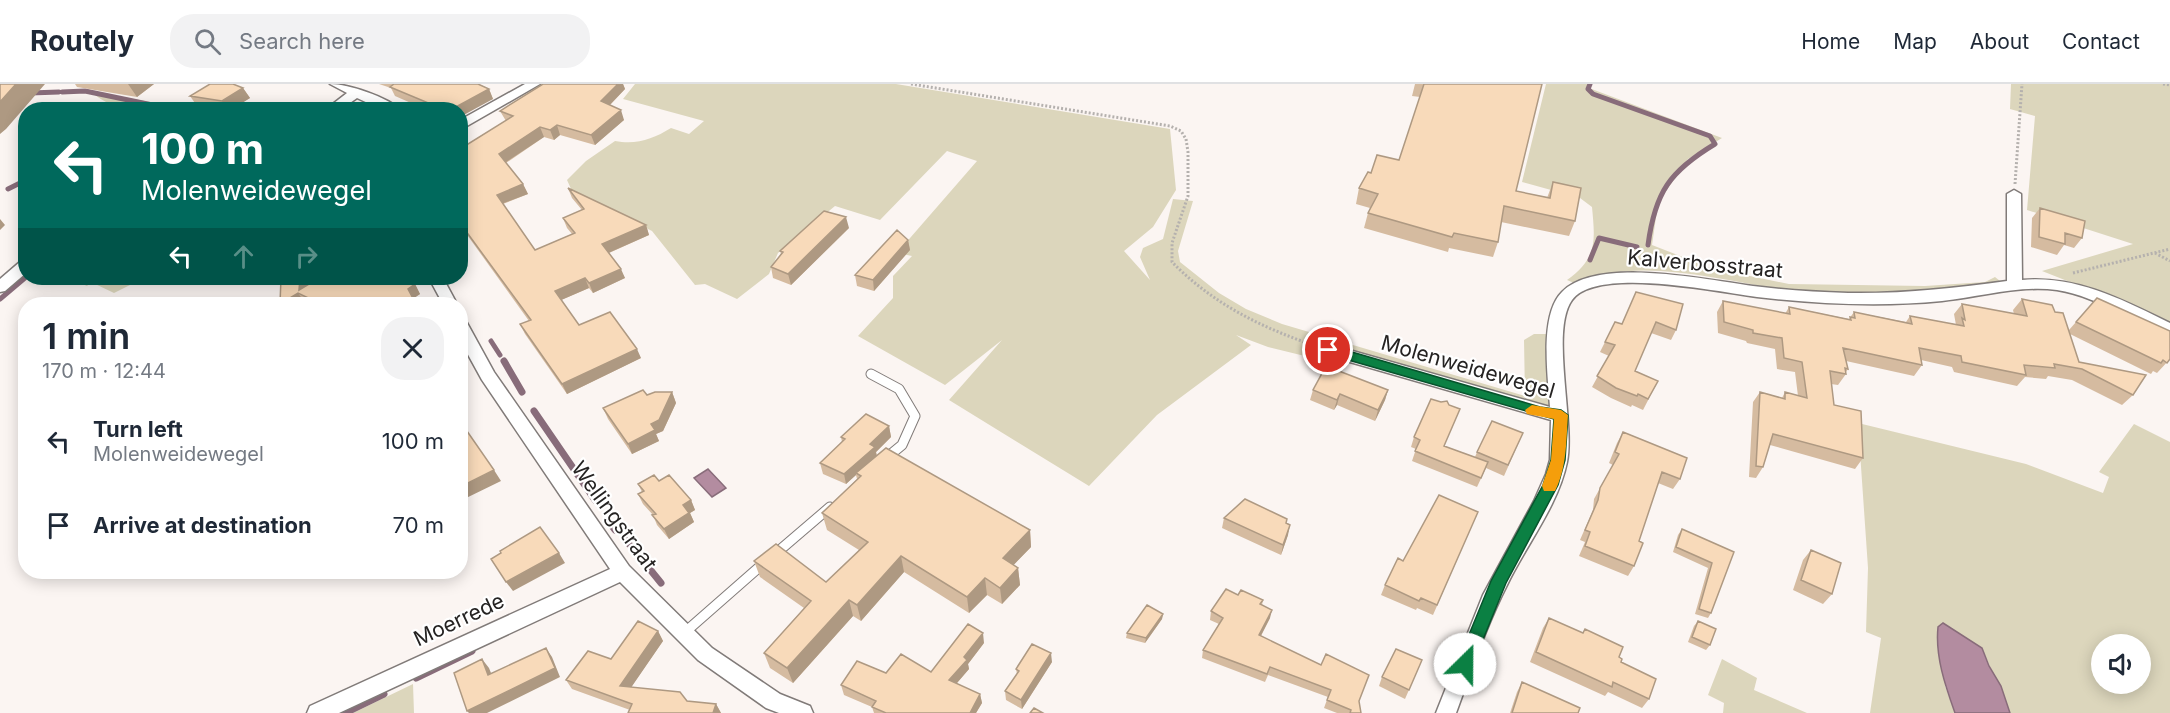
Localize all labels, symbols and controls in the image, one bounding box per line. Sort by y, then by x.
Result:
search box [170,14,590,68]
text: Routely [30,24,134,58]
icon: search [191,25,224,58]
text: Search here [239,28,365,54]
text: Home [1801,29,1860,54]
text: Map [1893,29,1937,54]
text: About [1970,29,2029,54]
text: Contact [2062,29,2140,54]
text: 100 m [141,123,264,174]
icon: left [42,126,120,204]
text: Molenweidewegel [141,174,372,207]
icon: left [164,240,197,273]
icon: ahead [227,240,260,273]
icon: right [290,240,323,273]
street label: Kalverbosstraat [1626,244,1784,283]
text: 1 min [42,314,130,358]
button: close [381,317,444,380]
pin [1302,324,1353,375]
street label: Molenweidewegel [1378,330,1558,403]
icon: arrive [1311,333,1344,366]
text: 170 m · 12:44 [42,359,166,383]
text: Turn left [93,416,183,442]
icon: left [42,425,75,458]
text: 100 m [382,428,444,454]
text: Molenweidewegel [93,442,264,466]
street label: Wellingstraat [566,456,662,575]
icon: arrive [42,509,75,542]
text: Arrive at destination [93,512,312,538]
text: 70 m [393,512,444,538]
street label: Moerrede [410,588,508,651]
position arrow [1433,632,1497,696]
map controls [2091,634,2151,694]
button: sound [2091,634,2151,694]

